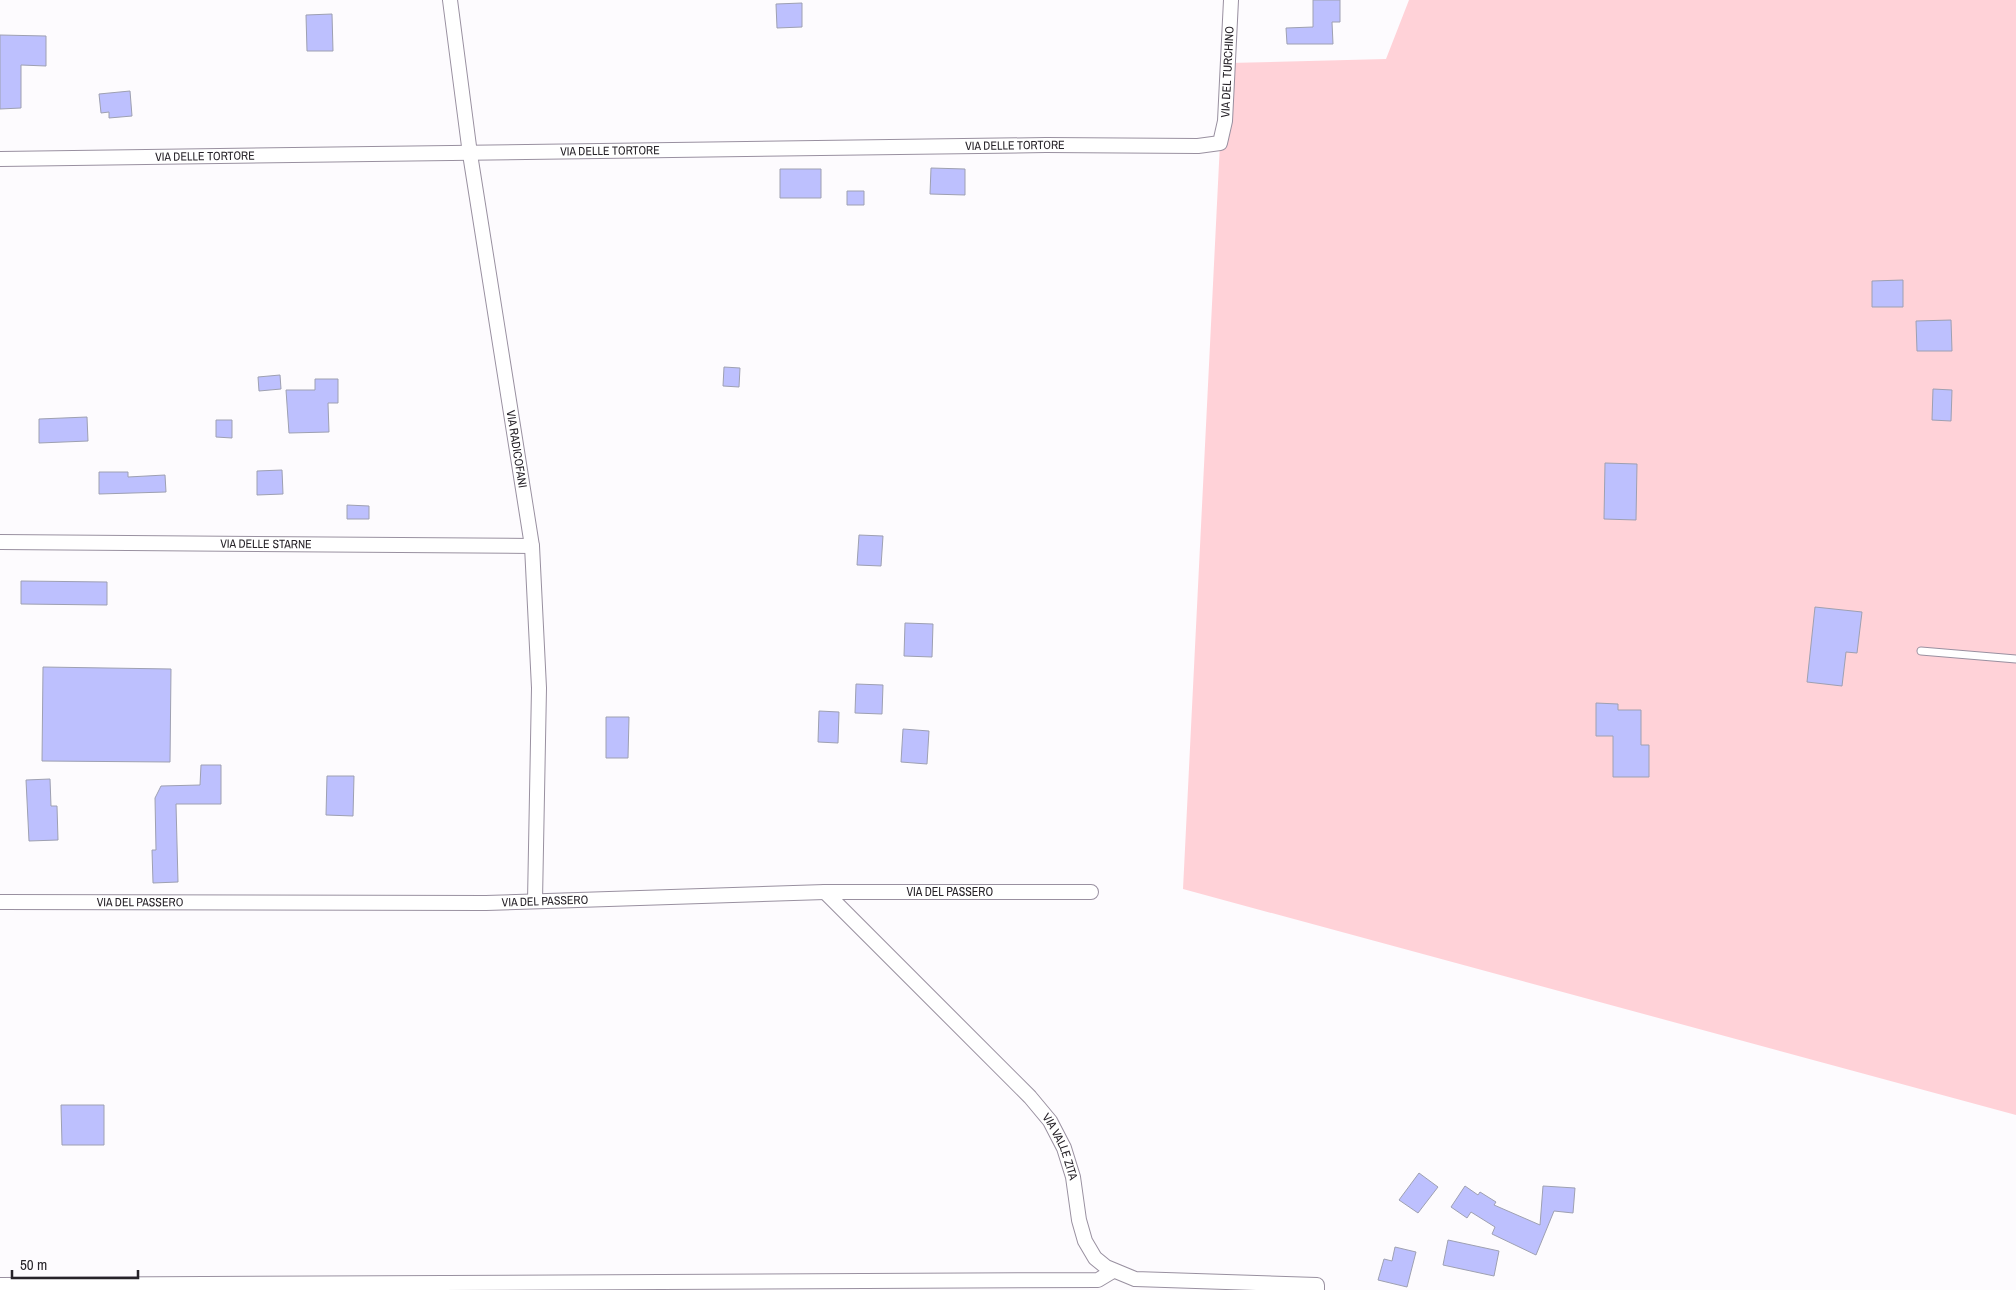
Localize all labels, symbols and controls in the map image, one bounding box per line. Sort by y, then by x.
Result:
street label: VIA DEL TURCHINO [1217,26,1238,118]
street label: VIA DELLE TORTORE [965,137,1065,154]
street label: VIA DELLE TORTORE [560,142,660,160]
street label: VIA DELLE TORTORE [155,148,255,165]
street label: VIA RADICOFANI [503,409,531,489]
street label: VIA DELLE STARNE [220,536,312,552]
street label: VIA DEL PASSERO [907,884,993,900]
street label: VIA DEL PASSERO [501,892,589,910]
street label: VIA DEL PASSERO [97,894,184,910]
street label: VIA VALLE ZITA [1039,1110,1082,1182]
scale bar [12,1248,139,1280]
text: 50 m [20,1254,47,1275]

